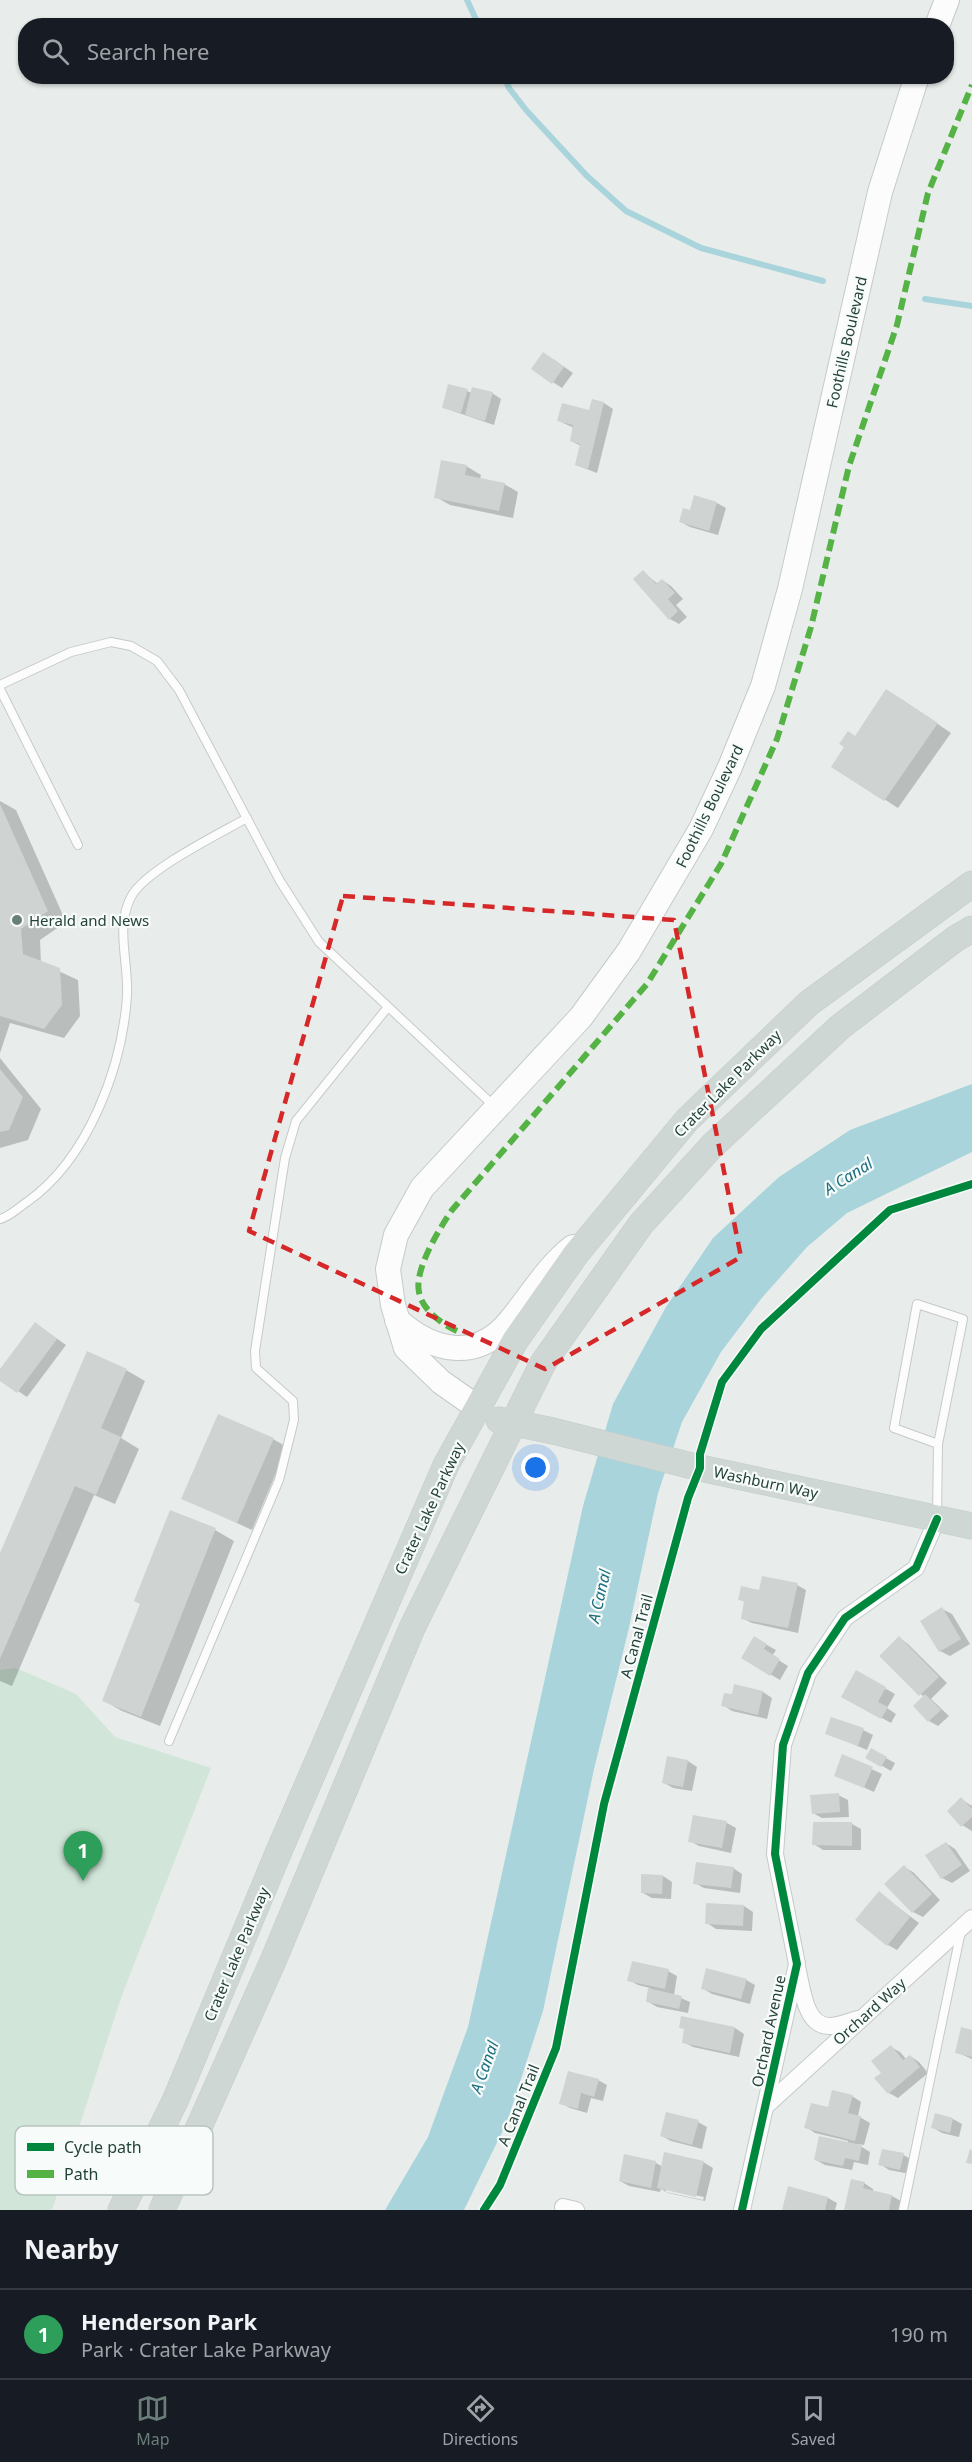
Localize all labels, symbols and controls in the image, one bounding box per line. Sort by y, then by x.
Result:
search box [18,18,954,84]
icon: search [39,35,72,68]
text: Search here [87,36,209,66]
street label: Foothills Boulevard [821,274,871,410]
street label: Foothills Boulevard [671,741,747,871]
place label: Herald and News [29,910,149,930]
marker: Herald and News [10,913,24,927]
street label: Crater Lake Parkway [669,1025,785,1141]
water label: A Canal [818,1152,878,1200]
street label: Crater Lake Parkway [390,1438,469,1577]
your location [521,1453,550,1482]
street label: Washburn Way [712,1461,820,1503]
water label: A Canal [582,1566,616,1626]
street label: A Canal Trail [615,1592,657,1680]
pin: 1 [64,1832,103,1881]
street label: Crater Lake Parkway [199,1884,273,2024]
street label: Orchard Avenue [746,1973,790,2089]
street label: Orchard Way [828,1973,910,2049]
water label: A Canal [464,2037,504,2097]
street label: A Canal Trail [493,2061,543,2149]
legend [15,2126,213,2195]
text: Cycle path [64,2136,142,2158]
text: Path [64,2163,98,2185]
text: Nearby [24,2231,119,2267]
text: Henderson Park [81,2306,257,2336]
text: 1 [38,2321,49,2348]
text: 190 m [890,2321,948,2348]
text: Park · Crater Lake Parkway [81,2336,331,2363]
tab: Map [136,2392,170,2450]
tab: Directions [442,2392,518,2450]
tab: Saved [791,2392,836,2450]

